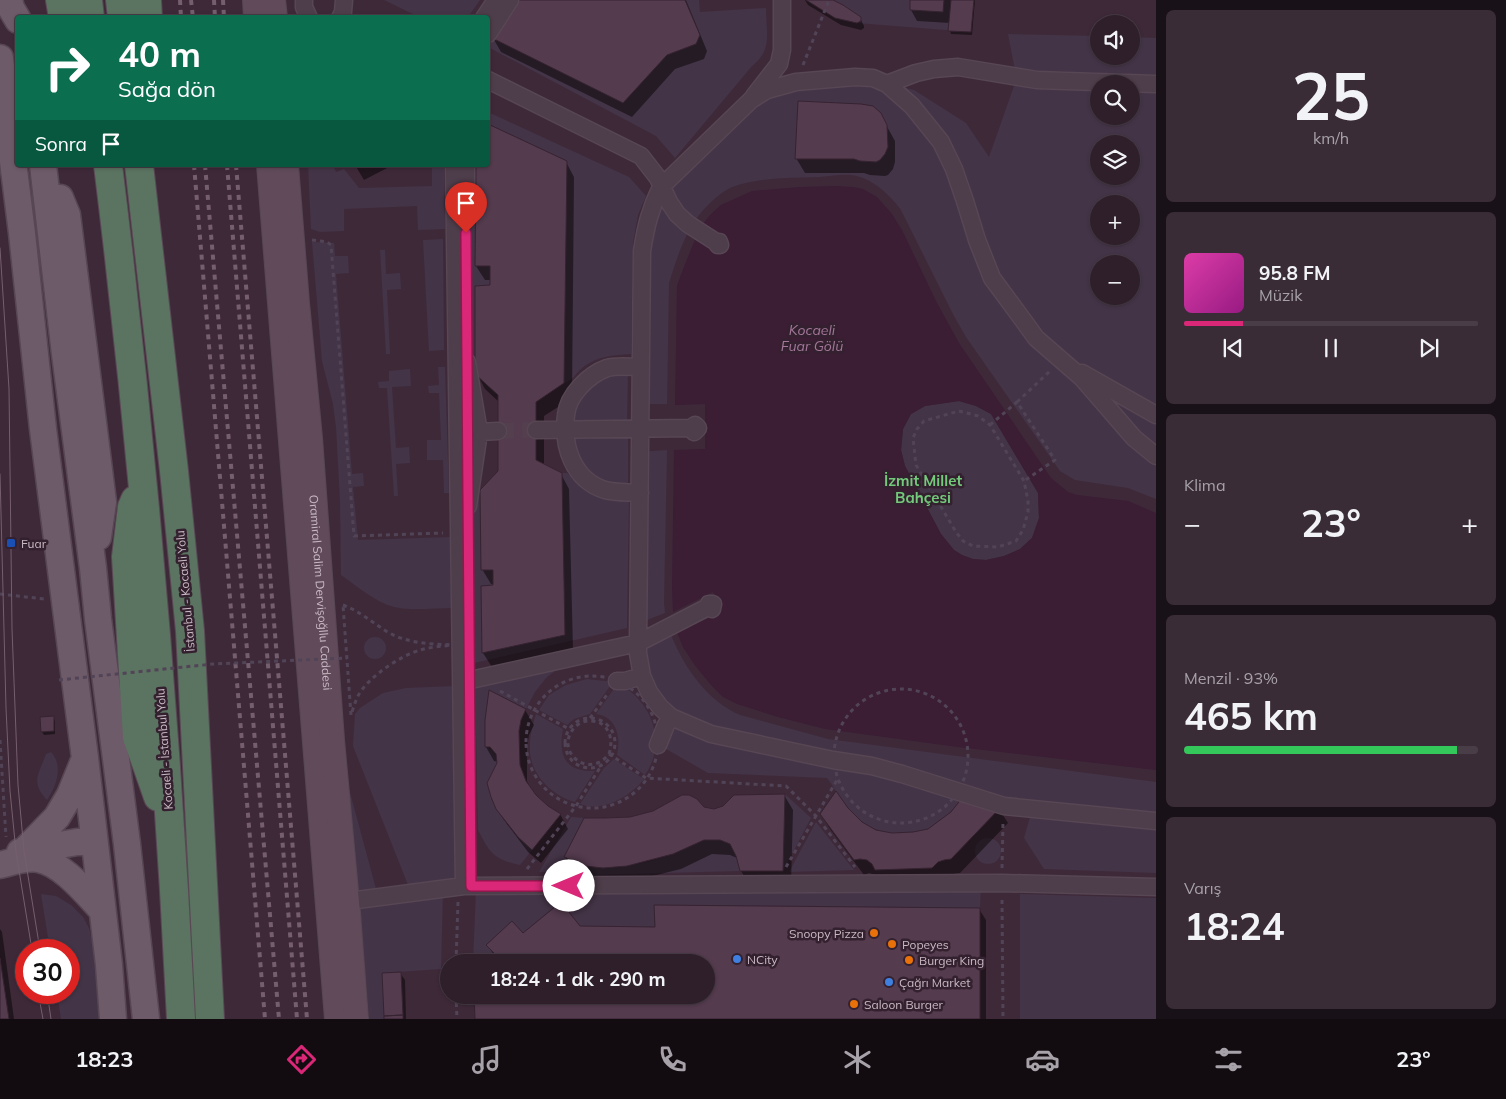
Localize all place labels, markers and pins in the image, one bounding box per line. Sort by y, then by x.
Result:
pin [445,182,487,233]
place label: Fuar [21,536,47,551]
marker: Fuar [5,537,17,549]
place label: Snoopy Pizza [789,926,864,941]
marker: Snoopy Pizza [868,927,880,939]
place label: Popeyes [902,937,949,952]
marker: Popeyes [886,938,898,950]
place label: NCity [747,952,778,967]
marker: NCity [731,953,743,965]
place label: Burger King [919,953,984,968]
marker: Burger King [903,954,915,966]
place label: Çağrı Market [899,975,970,990]
marker: Çağrı Market [883,976,895,988]
place label: Saloon Burger [864,997,944,1012]
marker: Saloon Burger [848,998,860,1010]

